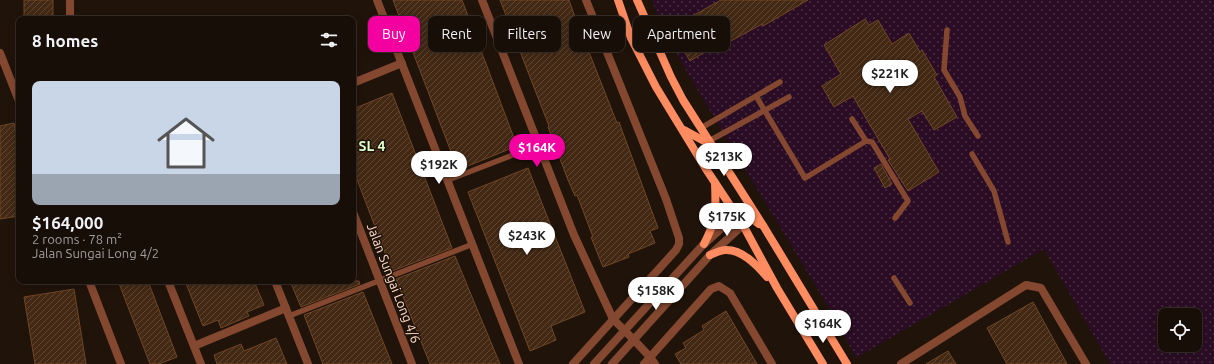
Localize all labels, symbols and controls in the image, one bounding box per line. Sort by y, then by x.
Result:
chip: Buy [368,16,420,52]
chip: Rent [428,16,486,52]
chip: Filters [494,16,561,52]
chip: New [569,16,625,52]
chip: Apartment [633,16,730,52]
icon: filters [318,29,340,51]
text: 8 homes [32,31,98,50]
pin: $221K [862,60,918,94]
text: $221K [871,66,909,80]
icon: home [150,107,222,179]
pin: $164K [509,134,565,168]
district label: SL 4 [359,138,386,154]
text: $164K [518,140,556,154]
pin: $213K [696,143,752,177]
text: $213K [705,149,743,163]
pin: $192K [411,151,467,185]
text: $192K [420,157,458,171]
pin: $175K [699,203,755,237]
text: $175K [708,209,746,223]
text: $164,000 [32,213,103,232]
street label: Jalan Sungai Long 4/6 [365,221,423,345]
pin: $243K [499,222,555,256]
text: $243K [508,228,546,242]
text: 2 rooms · 78 m² [32,232,122,246]
text: Jalan Sungai Long 4/2 [32,246,159,260]
pin: $158K [628,277,684,311]
text: $158K [637,283,675,297]
map controls [1158,308,1202,352]
button: locate [1158,308,1202,352]
pin: $164K [795,310,851,344]
text: $164K [804,316,842,330]

